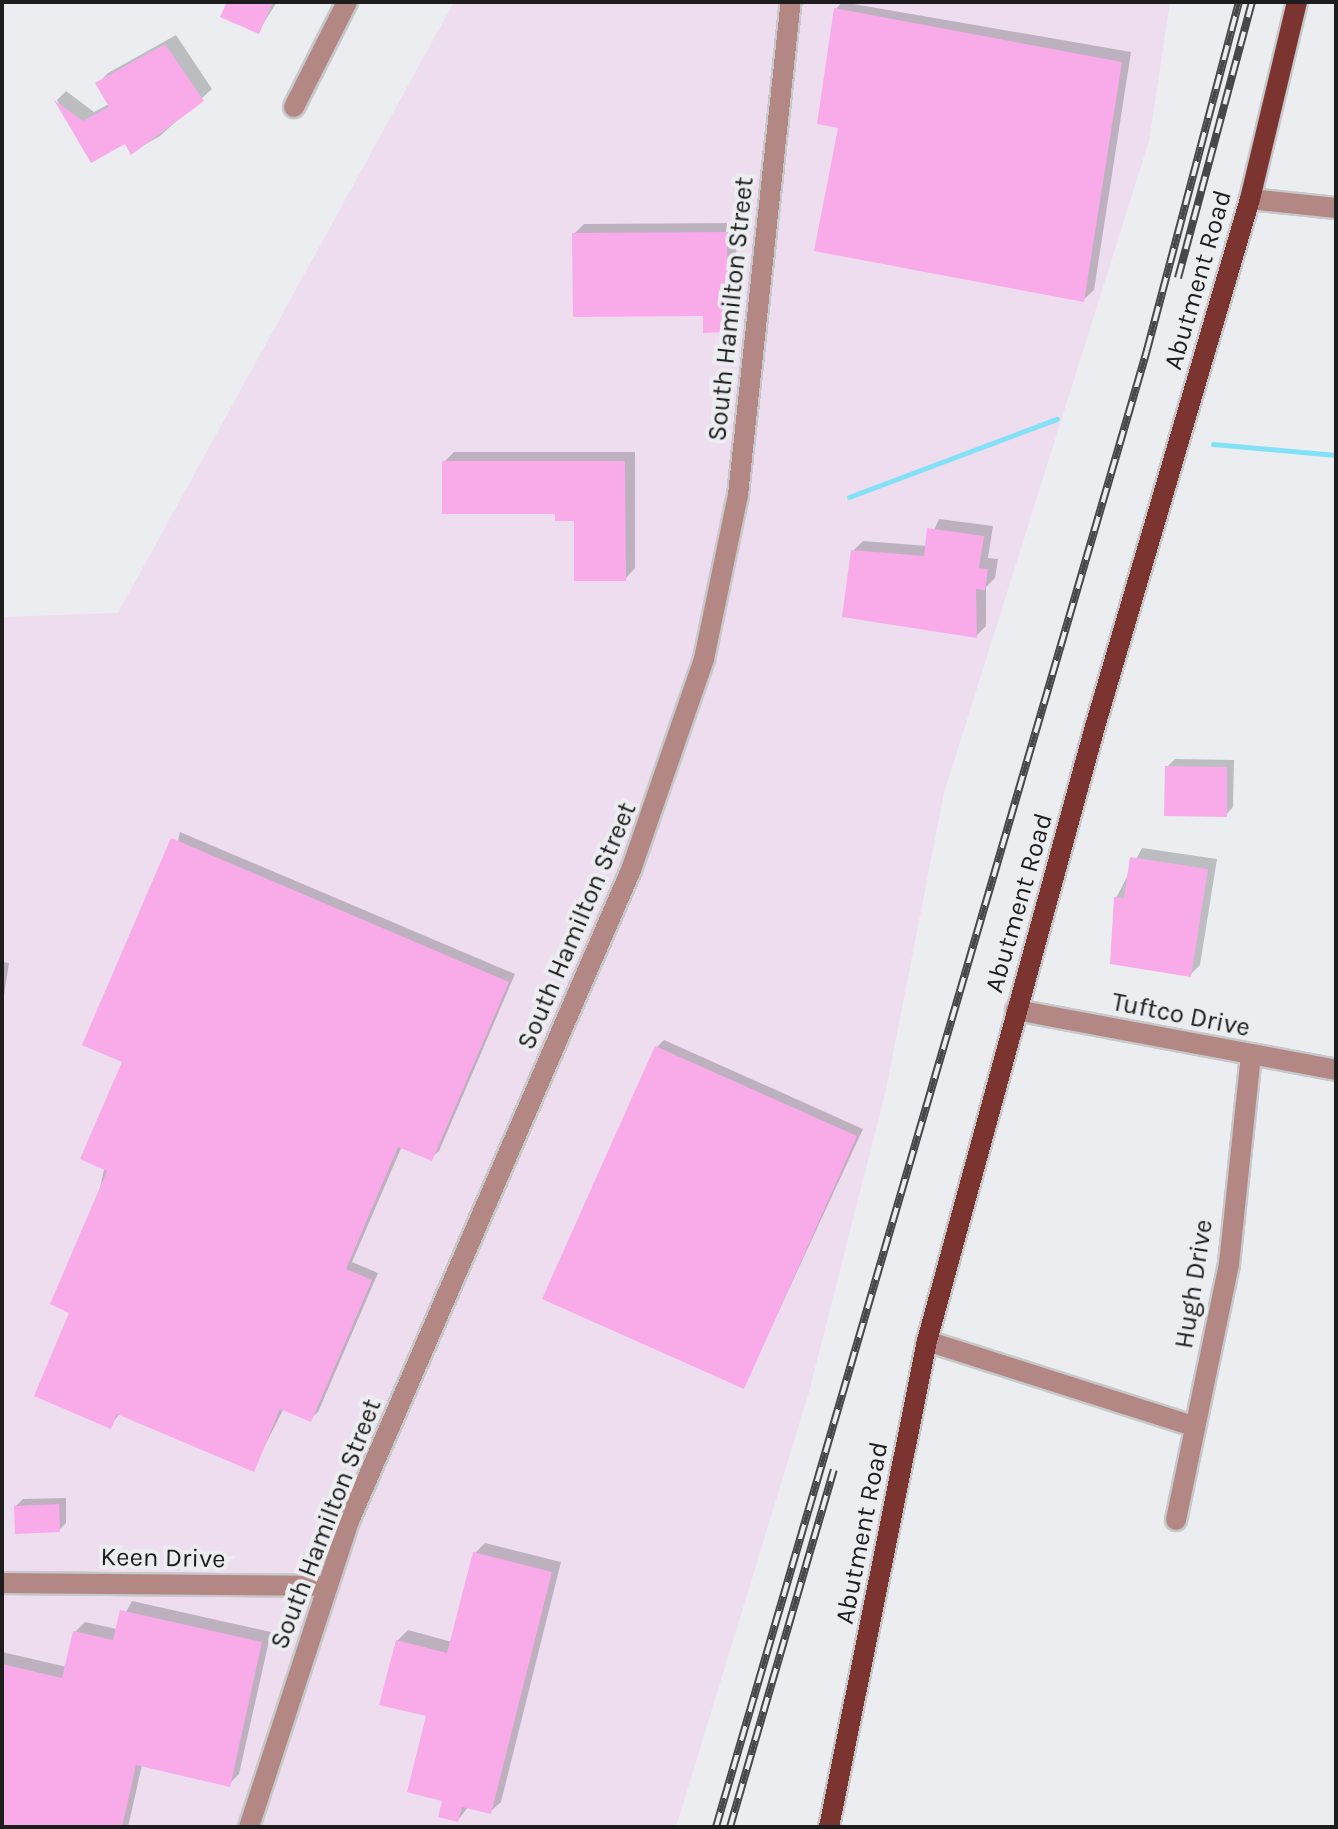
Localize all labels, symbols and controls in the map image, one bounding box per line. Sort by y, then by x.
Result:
street label: South Hamilton Street [702,175,760,443]
street label: Abutment Road [1158,187,1238,373]
street label: South Hamilton Street [511,798,643,1054]
street label: Abutment Road [979,810,1059,996]
street label: Tuftco Drive [1109,986,1253,1044]
street label: Hugh Drive [1168,1217,1220,1351]
street label: South Hamilton Street [264,1394,388,1654]
street label: Abutment Road [829,1439,895,1627]
street label: Keen Drive [100,1541,226,1575]

